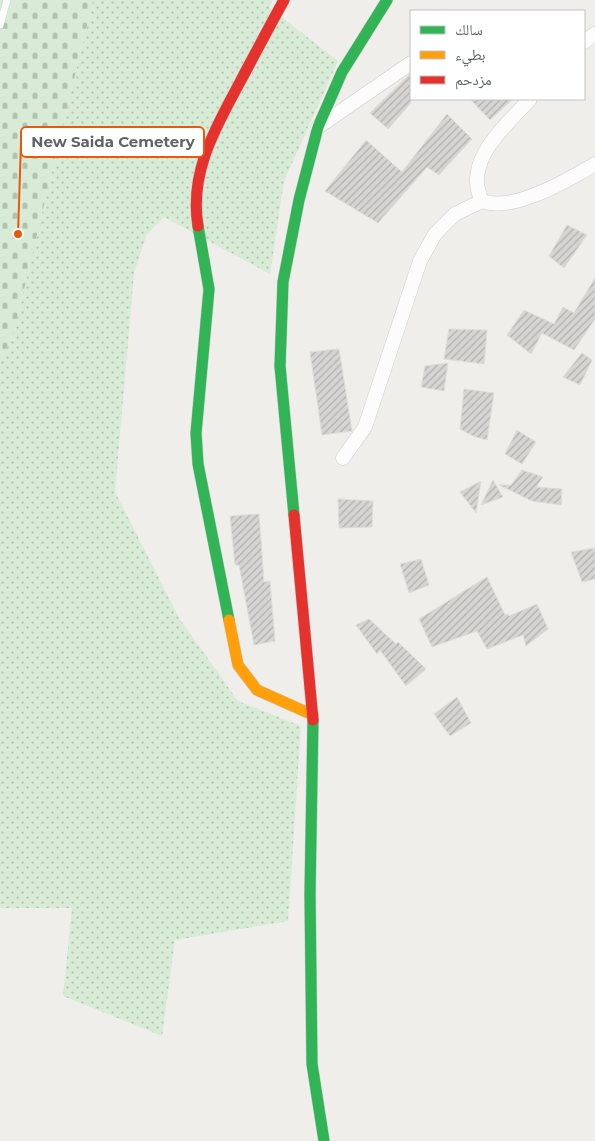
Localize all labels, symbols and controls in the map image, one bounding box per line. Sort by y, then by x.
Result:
legend [410,10,585,100]
text: سالك [455,20,483,39]
text: بطيء [455,45,485,67]
text: مزدحم [455,70,492,90]
callout: New Saida Cemetery [21,127,204,157]
text: New Saida Cemetery [31,132,196,151]

